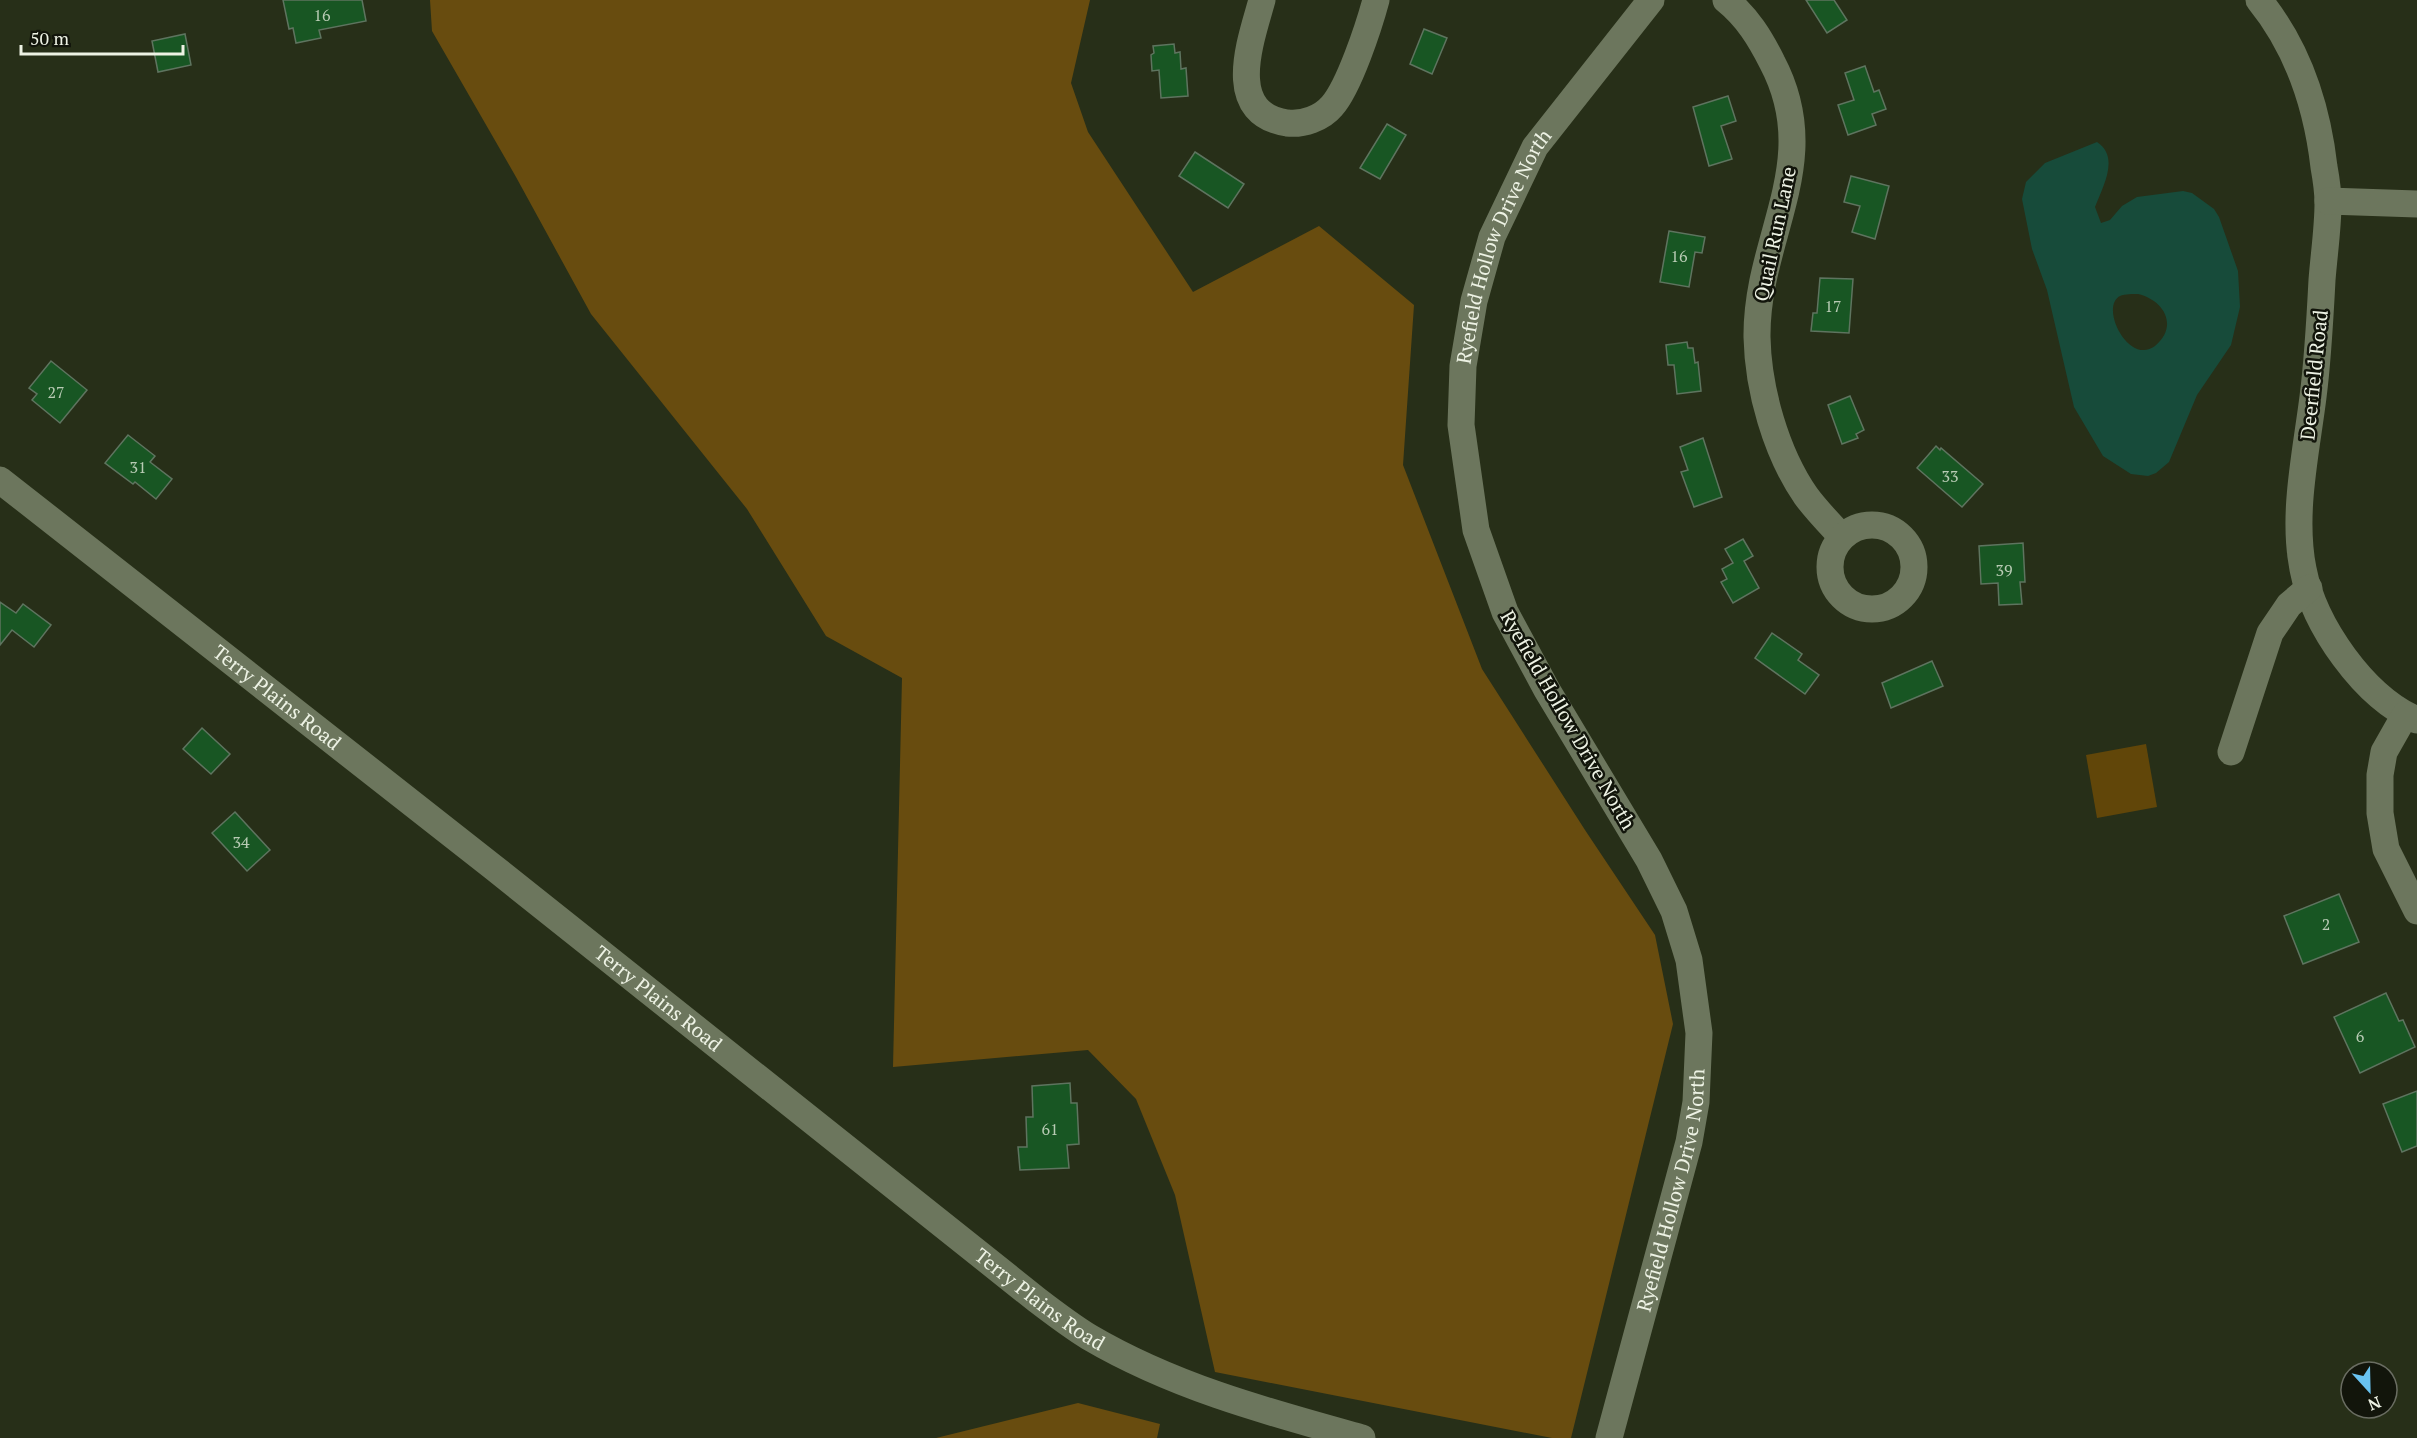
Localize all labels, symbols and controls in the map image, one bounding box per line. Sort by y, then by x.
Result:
house number: 16 [313,4,331,26]
scale bar [21,18,183,56]
text: 50 m [30,26,70,50]
street label: Ryefield Hollow Drive North [1450,123,1557,366]
street label: Quail Run Lane [1747,164,1802,304]
house number: 16 [1670,245,1688,267]
house number: 17 [1824,295,1842,317]
street label: Deerfield Road [2293,309,2334,441]
house number: 27 [47,381,65,403]
house number: 31 [129,456,147,478]
house number: 33 [1941,465,1959,487]
house number: 39 [1995,559,2013,581]
street label: Ryefield Hollow Drive North [1495,605,1642,834]
street label: Terry Plains Road [207,638,347,756]
house number: 34 [232,831,250,853]
house number: 2 [2322,913,2330,935]
street label: Terry Plains Road [589,939,728,1057]
house number: 6 [2356,1025,2365,1047]
street label: Ryefield Hollow Drive North [1630,1068,1710,1314]
house number: 61 [1041,1118,1059,1140]
street label: Terry Plains Road [969,1242,1110,1356]
north arrow [2339,1360,2399,1420]
text: N [2365,1391,2384,1416]

